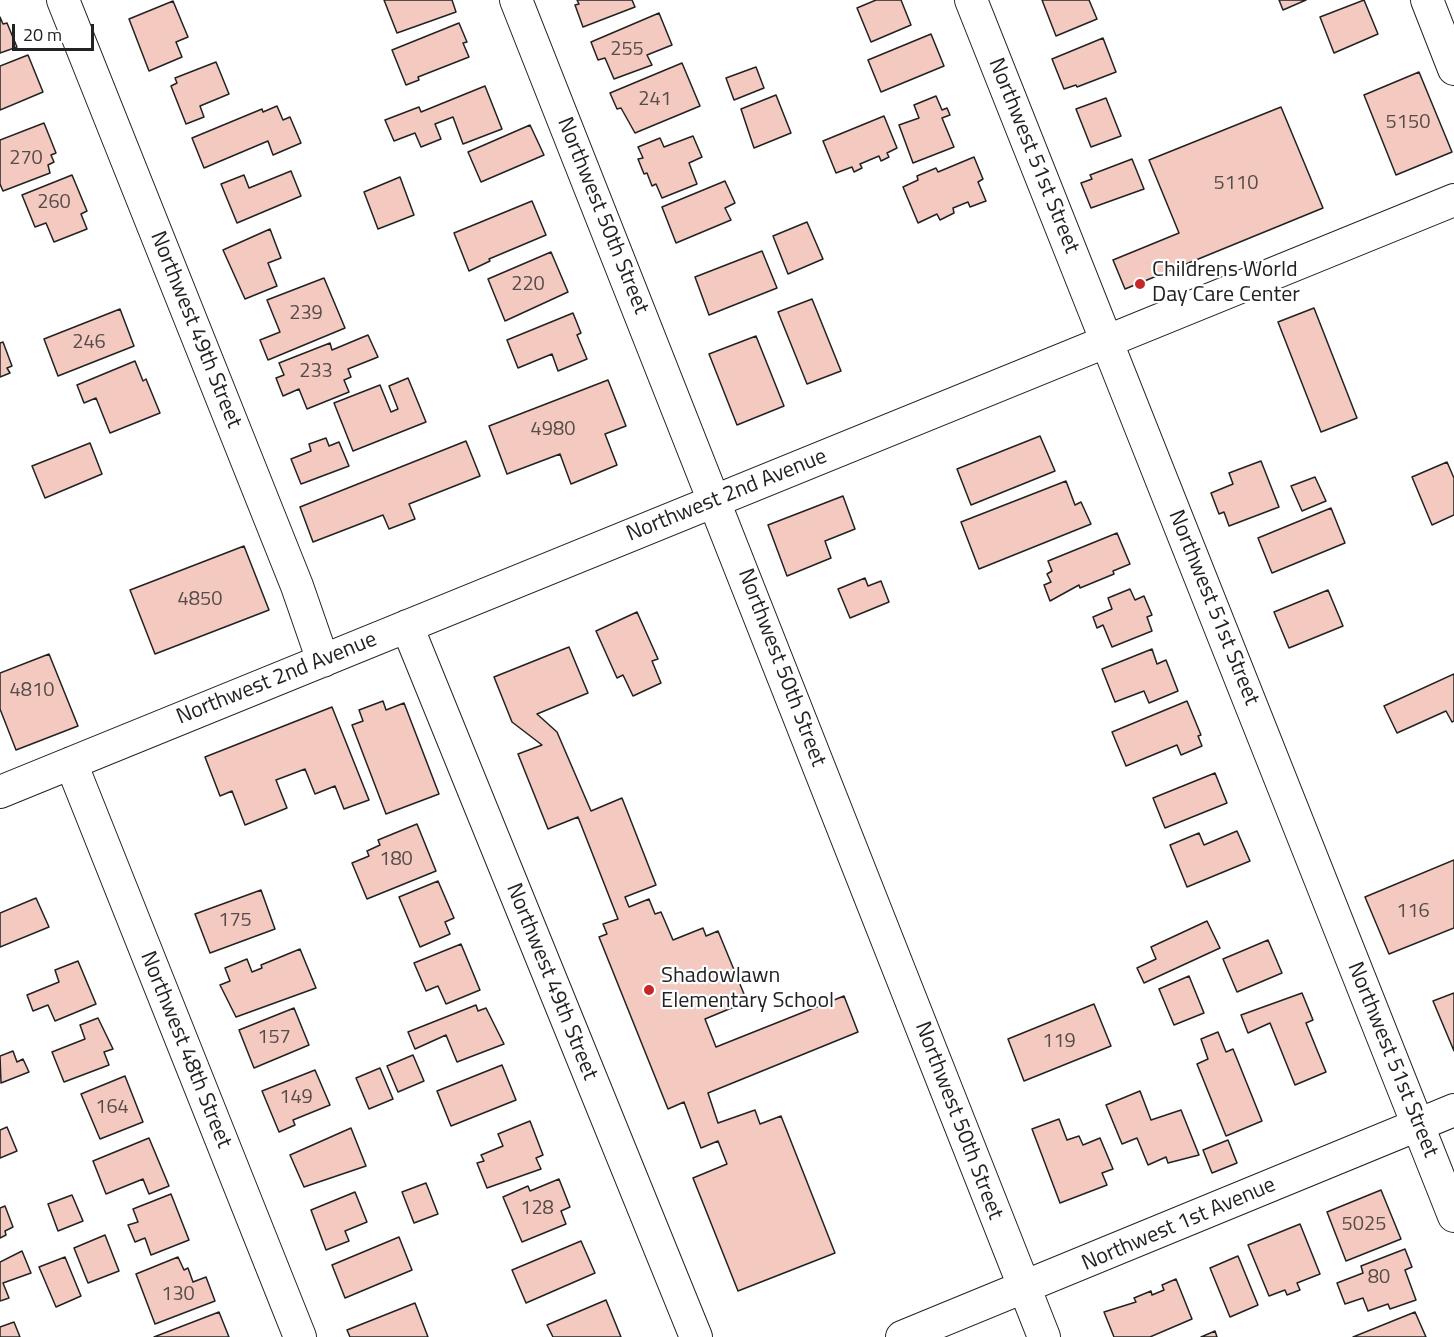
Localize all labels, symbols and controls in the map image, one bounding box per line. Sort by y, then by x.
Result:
scale bar [15,12,98,50]
text: 20 m [23,21,62,48]
house number: 255 [610,38,644,62]
street label: Northwest 51st Street [982,55,1084,257]
house number: 241 [638,88,672,112]
house number: 5150 [1386,111,1430,135]
street label: Northwest 50th Street [550,114,654,318]
house number: 270 [9,147,43,171]
house number: 5110 [1214,172,1258,196]
house number: 260 [37,191,71,215]
street label: Northwest 49th Street [143,228,247,432]
place label: Childrens World Day Care Center [1152,258,1300,310]
house number: 220 [511,273,545,297]
marker: Childrens World Day Care Center [1133,277,1147,291]
house number: 239 [289,302,323,326]
house number: 246 [72,331,106,355]
house number: 233 [299,360,333,384]
house number: 4980 [531,418,575,442]
street label: Northwest 2nd Avenue [623,444,831,548]
street label: Northwest 51st Street [1162,507,1264,709]
street label: Northwest 50th Street [731,565,831,771]
house number: 4850 [178,588,222,612]
street label: Northwest 2nd Avenue [173,627,381,731]
house number: 4810 [10,679,54,703]
house number: 180 [379,848,413,872]
street label: Northwest 49th Street [499,880,603,1084]
house number: 116 [1396,900,1430,924]
house number: 175 [218,909,252,933]
street label: Northwest 48th Street [133,948,237,1152]
street label: Northwest 51st Street [1341,959,1443,1161]
place label: Shadowlawn Elementary School [661,964,834,1016]
marker: Shadowlawn Elementary School [642,983,656,997]
street label: Northwest 50th Street [908,1018,1008,1224]
house number: 157 [257,1026,291,1050]
house number: 119 [1042,1030,1076,1054]
house number: 149 [279,1086,313,1110]
house number: 164 [95,1096,129,1120]
street label: Northwest 1st Avenue [1078,1172,1280,1278]
house number: 128 [520,1197,554,1221]
house number: 5025 [1342,1213,1386,1237]
house number: 80 [1368,1266,1390,1290]
house number: 130 [161,1283,195,1307]

